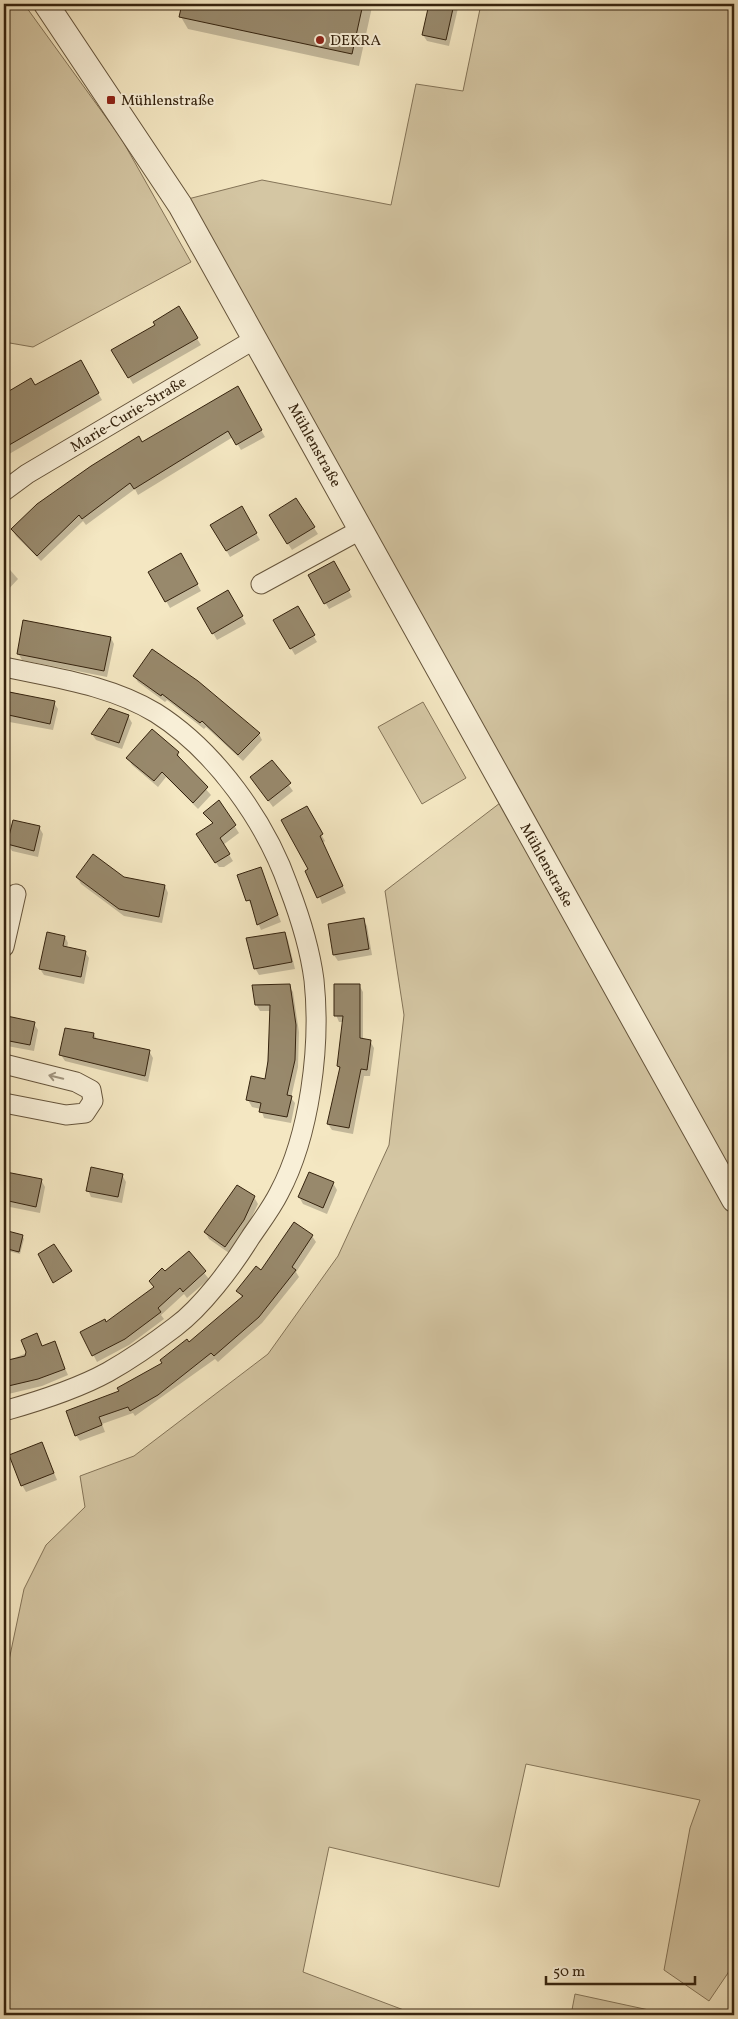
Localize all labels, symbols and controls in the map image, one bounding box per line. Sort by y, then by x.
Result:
place label: DEKRA [330,31,381,52]
marker: DEKRA [314,34,326,46]
place label: Mühlenstraße [121,91,214,112]
marker: Mühlenstraße [105,94,117,106]
street label: Marie-Curie-Straße [67,372,191,458]
street label: Mühlenstraße [282,400,345,492]
street label: Mühlenstraße [514,820,577,912]
one-way arrow [49,1072,65,1081]
scale bar [546,1954,694,1986]
text: 50 m [553,1962,585,1983]

